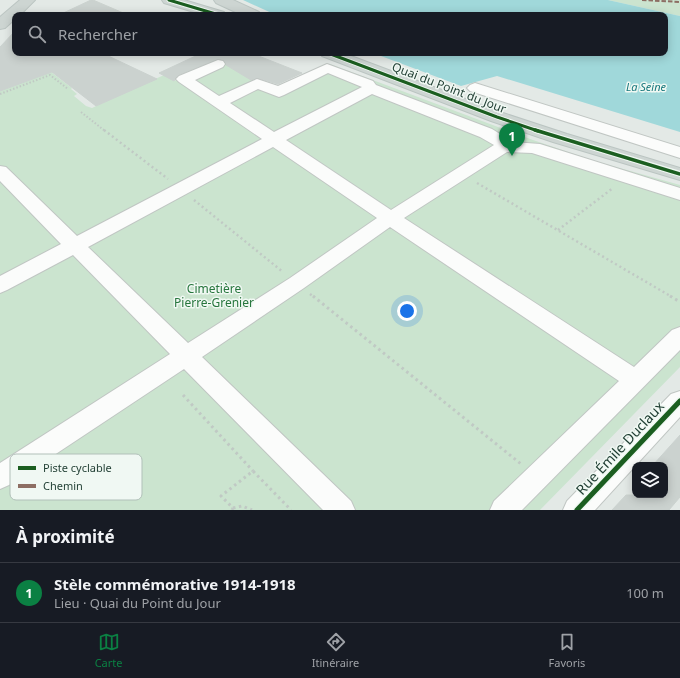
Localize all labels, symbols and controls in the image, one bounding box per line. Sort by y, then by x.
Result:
search box [12,12,668,56]
icon: search [26,23,48,45]
text: Rechercher [58,24,138,44]
street label: Quai du Point du Jour [390,58,509,117]
water label: La Seine [626,79,667,94]
pin: 1 [499,123,525,156]
park label: Cimetière Pierre-Grenier [174,280,254,311]
your location [397,301,417,321]
street label: Rue Émile Duclaux [571,396,668,499]
legend [10,454,142,500]
text: Piste cyclable [43,460,112,475]
map controls [632,462,668,498]
button: layers [632,462,668,498]
text: Chemin [43,478,83,493]
text: À proximité [16,525,115,548]
text: Stèle commémorative 1914-1918 [54,574,296,594]
text: 1 [25,584,33,602]
text: 100 m [626,584,664,602]
text: Lieu · Quai du Point du Jour [54,594,221,612]
tab: Carte [95,631,123,670]
tab: Itinéraire [312,631,359,670]
tab: Favoris [549,631,585,670]

